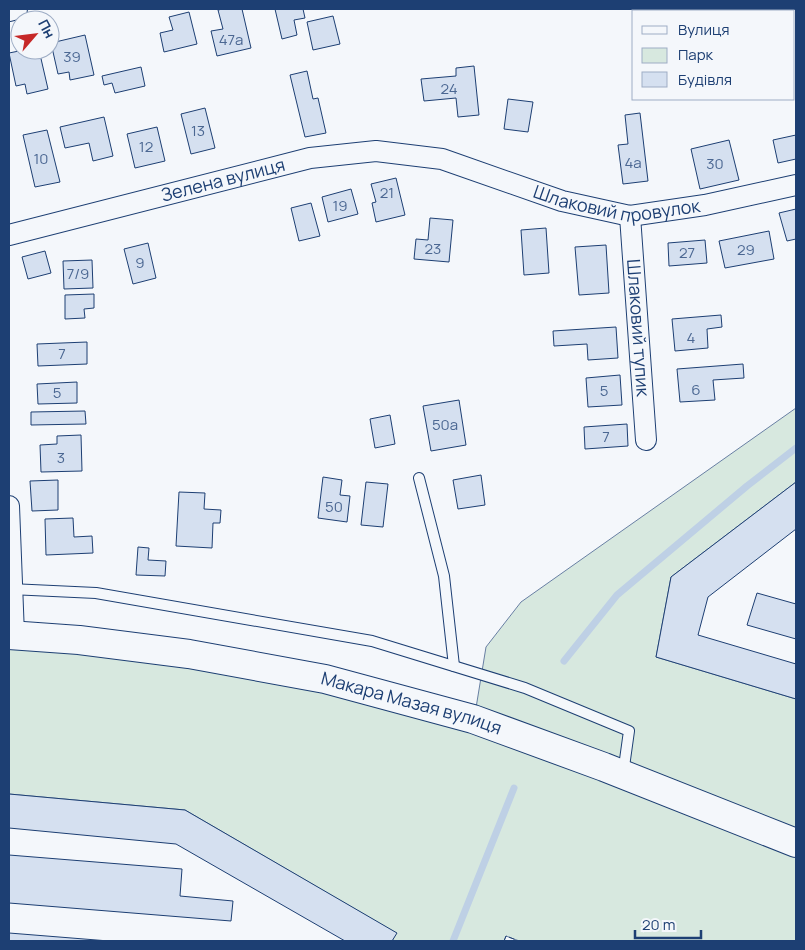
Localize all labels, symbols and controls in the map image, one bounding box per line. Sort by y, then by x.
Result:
north arrow [10,10,60,60]
legend [632,10,795,100]
text: Пн [34,16,60,41]
text: Вулиця [678,19,730,40]
house number: 47а [219,29,243,50]
text: Парк [678,44,714,65]
house number: 39 [63,46,81,67]
text: Будівля [678,69,732,90]
house number: 24 [440,78,458,99]
house number: 13 [191,120,205,141]
house number: 12 [139,136,153,157]
house number: 10 [34,148,49,169]
street label: Зелена вулиця [158,152,287,207]
house number: 4а [624,152,642,173]
house number: 30 [706,153,724,174]
street label: Шлаковий провулок [530,179,703,227]
house number: 21 [380,182,394,203]
house number: 19 [332,195,348,216]
house number: 23 [425,238,441,259]
house number: 29 [737,239,755,260]
house number: 27 [679,242,695,263]
house number: 9 [135,252,145,273]
street label: Шлаковий тупик [622,258,656,398]
house number: 7/9 [67,263,89,284]
house number: 4 [687,327,696,348]
house number: 7 [58,343,66,364]
house number: 6 [691,379,701,400]
house number: 5 [600,380,608,401]
house number: 5 [53,382,61,403]
house number: 50а [432,414,458,435]
house number: 7 [602,426,610,447]
house number: 3 [57,447,65,468]
house number: 50 [325,496,343,517]
street label: Макара Мазая вулиця [319,665,505,740]
scale bar [635,908,701,940]
text: 20 m [642,914,675,935]

